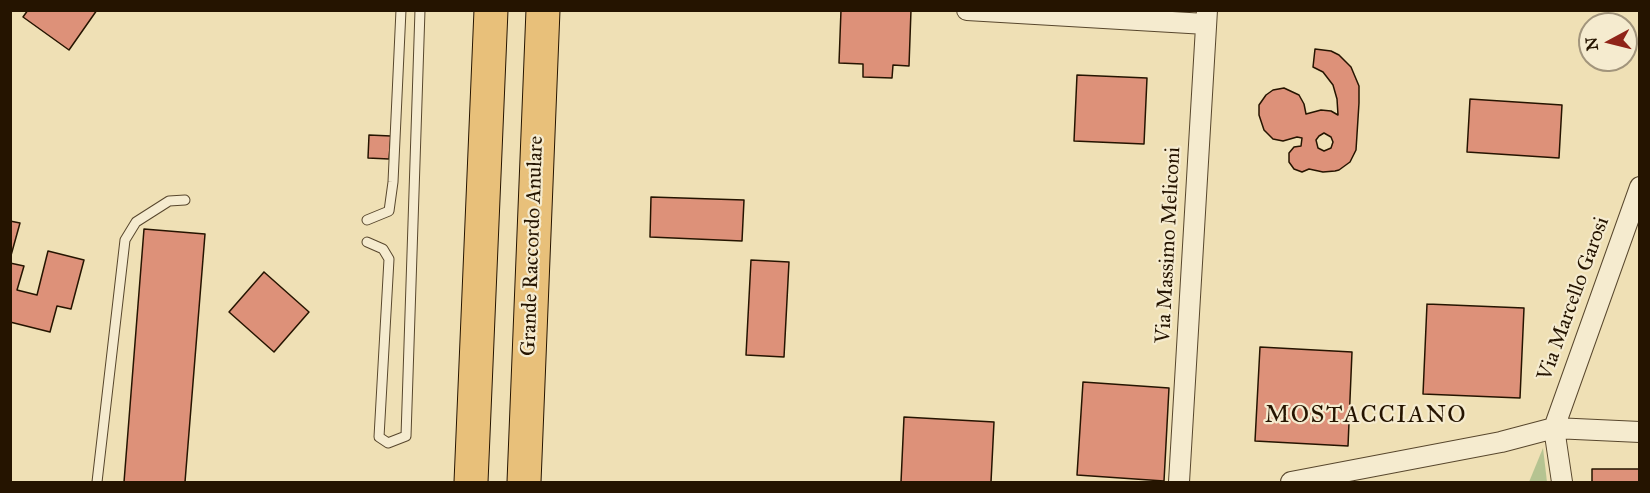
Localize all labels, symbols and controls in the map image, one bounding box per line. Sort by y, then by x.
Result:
north arrow [1578,12,1638,72]
text: N [1581,36,1602,52]
street label: Grande Raccordo Anulare [517,135,549,357]
street label: Via Massimo Meliconi [1151,146,1187,344]
street label: Via Marcello Garosi [1533,214,1615,384]
district label: MOSTACCIANO [1265,402,1467,430]

